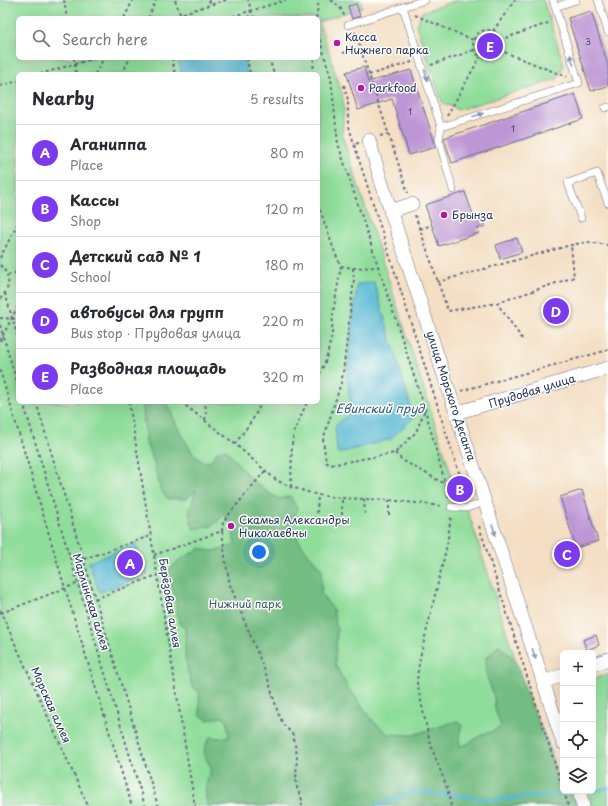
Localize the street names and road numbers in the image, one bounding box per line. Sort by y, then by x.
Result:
street label: улица Морского Десанта [422,328,481,464]
street label: Прудовая улица [486,369,577,412]
street label: Марлинская аллея [69,551,114,653]
street label: Берёзовая аллея [155,557,186,649]
street label: Морская аллея [27,664,76,746]

